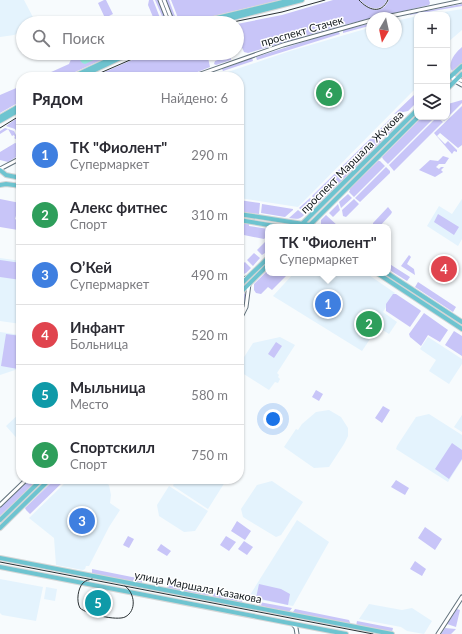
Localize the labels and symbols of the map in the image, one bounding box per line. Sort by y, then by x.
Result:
street label: проспект Стачек [259,12,345,49]
north arrow [366,12,402,48]
pin: 6 [316,78,342,108]
street label: проспект Маршала Жукова [298,108,406,216]
pin: 4 [431,254,457,284]
pin: 1 [315,289,341,319]
pin: 2 [356,309,382,339]
your location [263,409,283,429]
pin: 3 [69,506,95,536]
street label: улица Маршала Казакова [133,568,263,605]
pin: 5 [85,588,111,618]

